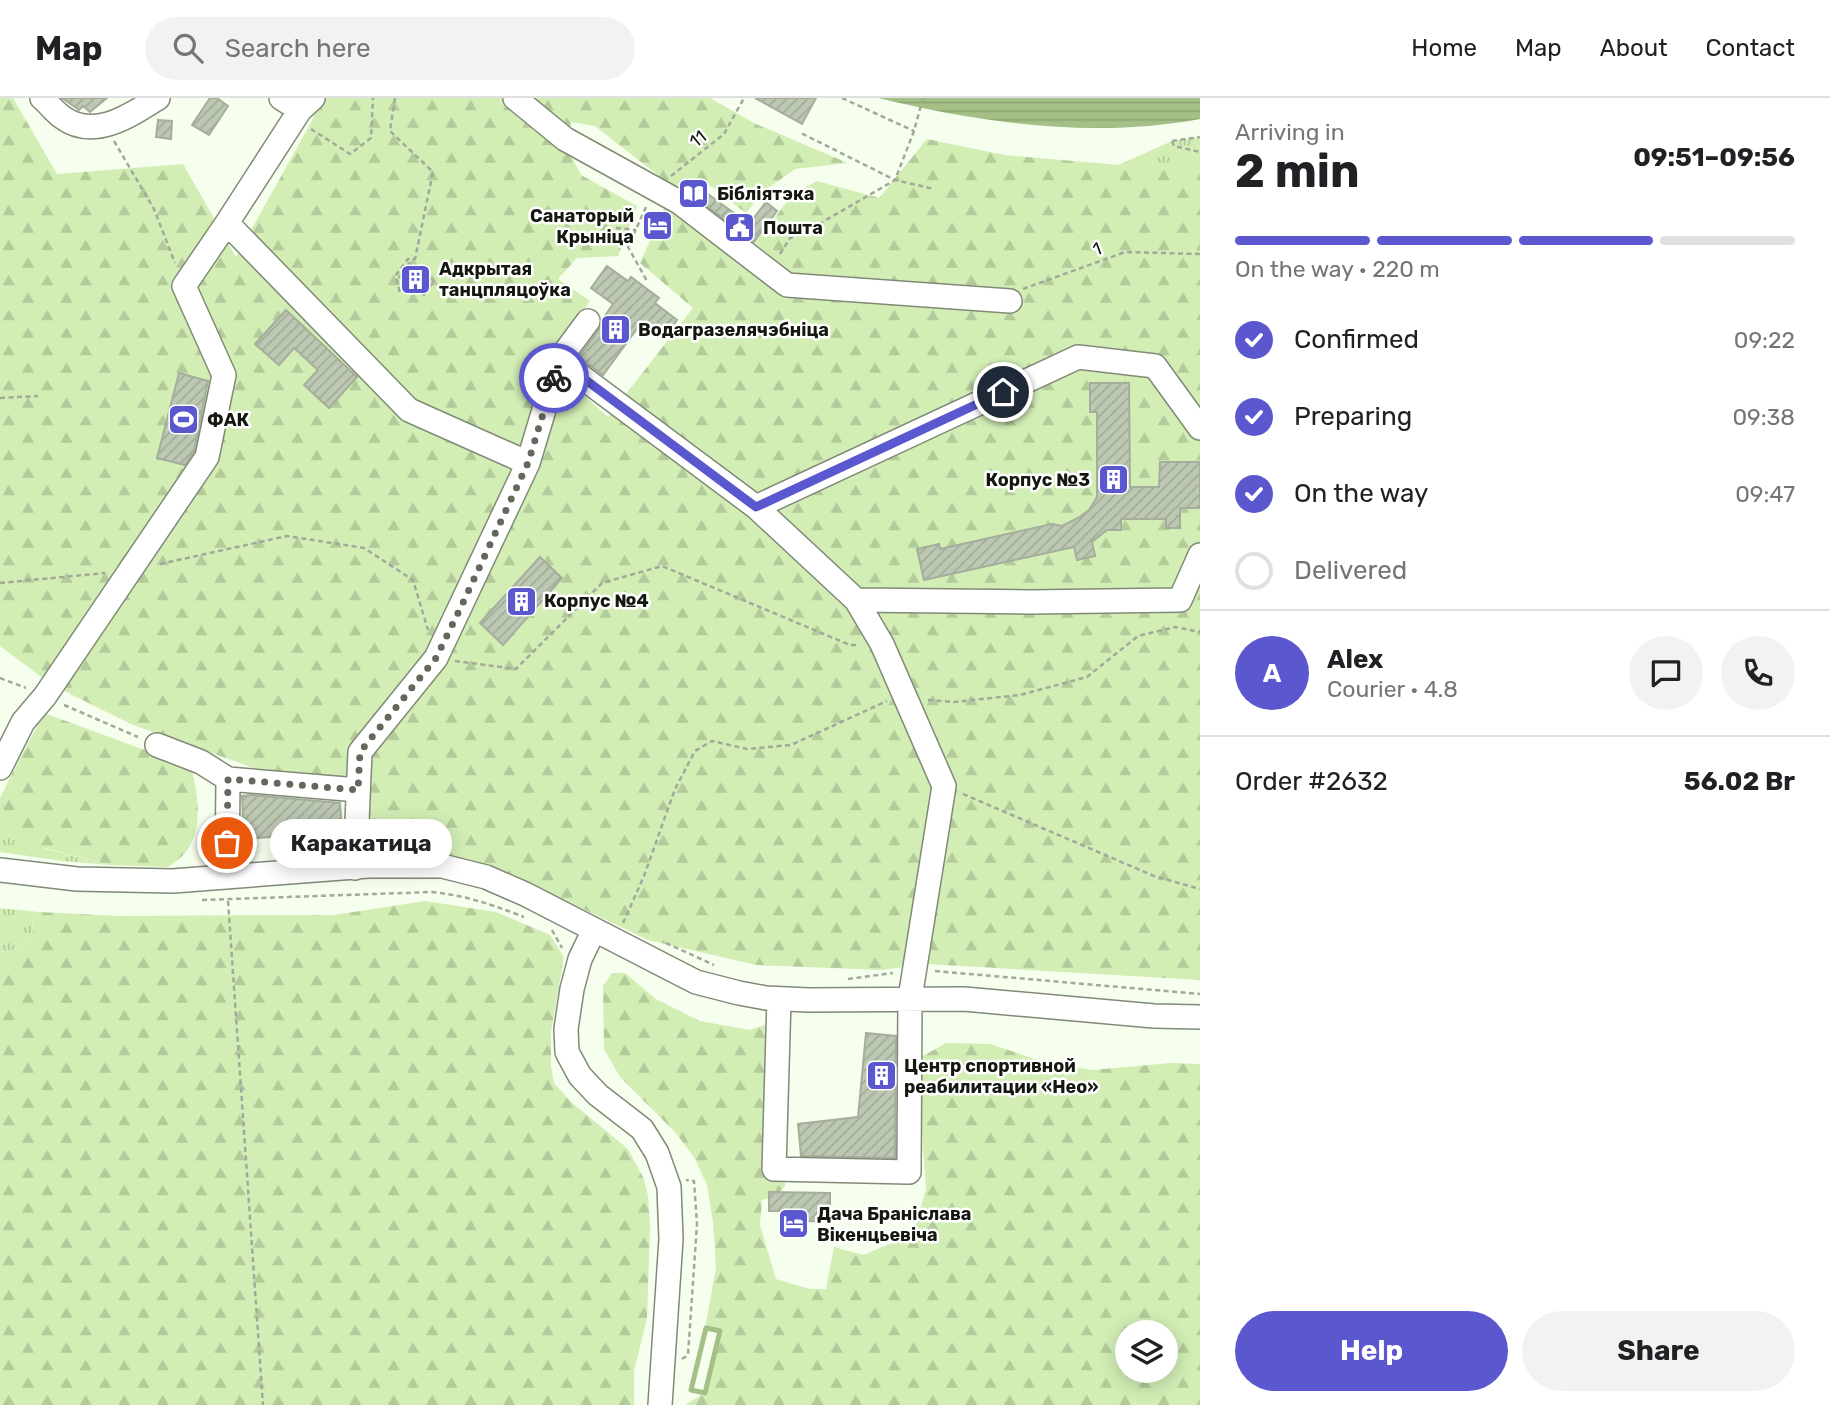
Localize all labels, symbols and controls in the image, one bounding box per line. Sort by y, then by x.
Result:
search box [145,17,635,80]
text: Map [35,29,103,68]
icon: search [169,29,207,67]
text: Search here [225,33,370,64]
text: Home [1411,34,1477,62]
text: Map [1515,34,1562,62]
text: About [1600,34,1668,62]
text: Contact [1706,34,1795,62]
text: Arriving in [1235,118,1345,146]
street label: 11 [685,126,711,152]
text: 09:51–09:56 [1633,142,1795,173]
text: 2 min [1235,144,1360,199]
library icon: Бібліятэка [677,177,711,211]
place label: Бібліятэка [717,183,814,205]
place label: Санаторый Крыніца [530,205,634,248]
hotel icon: Санаторый Крыніца [640,209,674,243]
public building icon: Пошта [723,211,757,245]
place label: Пошта [763,217,823,239]
street label: 1 [1090,237,1104,261]
text: On the way · 220 m [1235,255,1440,283]
place label: Адкрытая танцпляцоўка [439,258,571,301]
building icon: Адкрытая танцпляцоўка [399,262,433,296]
building icon: Водагразелячэбніца [598,313,632,347]
place label: Водагразелячэбніца [638,319,829,341]
icon: check [1235,321,1273,359]
text: Confirmed [1294,324,1419,355]
text: 09:22 [1734,326,1795,354]
courier [519,343,589,413]
icon: bike [535,359,573,397]
pin [973,362,1033,422]
icon: home [984,373,1022,411]
icon: check [1235,398,1273,436]
text: Preparing [1294,401,1412,432]
sports icon: ФАК [167,403,201,437]
text: 09:38 [1732,403,1795,431]
place label: ФАК [207,409,250,431]
building icon: Корпус №3 [1096,463,1130,497]
place label: Корпус №3 [986,469,1090,491]
icon: check [1235,475,1273,513]
text: On the way [1294,478,1428,509]
text: 09:47 [1735,480,1795,508]
text: Delivered [1294,555,1407,586]
building icon: Корпус №4 [504,584,538,618]
place label: Корпус №4 [544,590,649,612]
button: chat [1629,636,1703,710]
button: phone [1721,636,1795,710]
text: Alex [1327,644,1383,675]
text: A [1263,658,1281,689]
text: Courier · 4.8 [1327,675,1458,703]
text: Order #2632 [1235,766,1388,797]
text: 56.02 Br [1684,766,1795,797]
pin [197,813,257,873]
callout: Каракатица [269,818,451,868]
icon: bag [208,824,246,862]
text: Каракатица [290,829,432,857]
place label: Центр спортивной реабилитации «Нео» [904,1055,1099,1098]
building icon: Центр спортивной реабилитации «Нео» [864,1059,898,1093]
place label: Дача Браніслава Вікенцьевіча [817,1203,972,1246]
hotel icon: Дача Браніслава Вікенцьевіча [777,1207,811,1241]
button: Help [1235,1311,1508,1391]
button: Share [1522,1311,1795,1391]
map controls [1115,1320,1178,1383]
button: layers [1115,1320,1178,1383]

